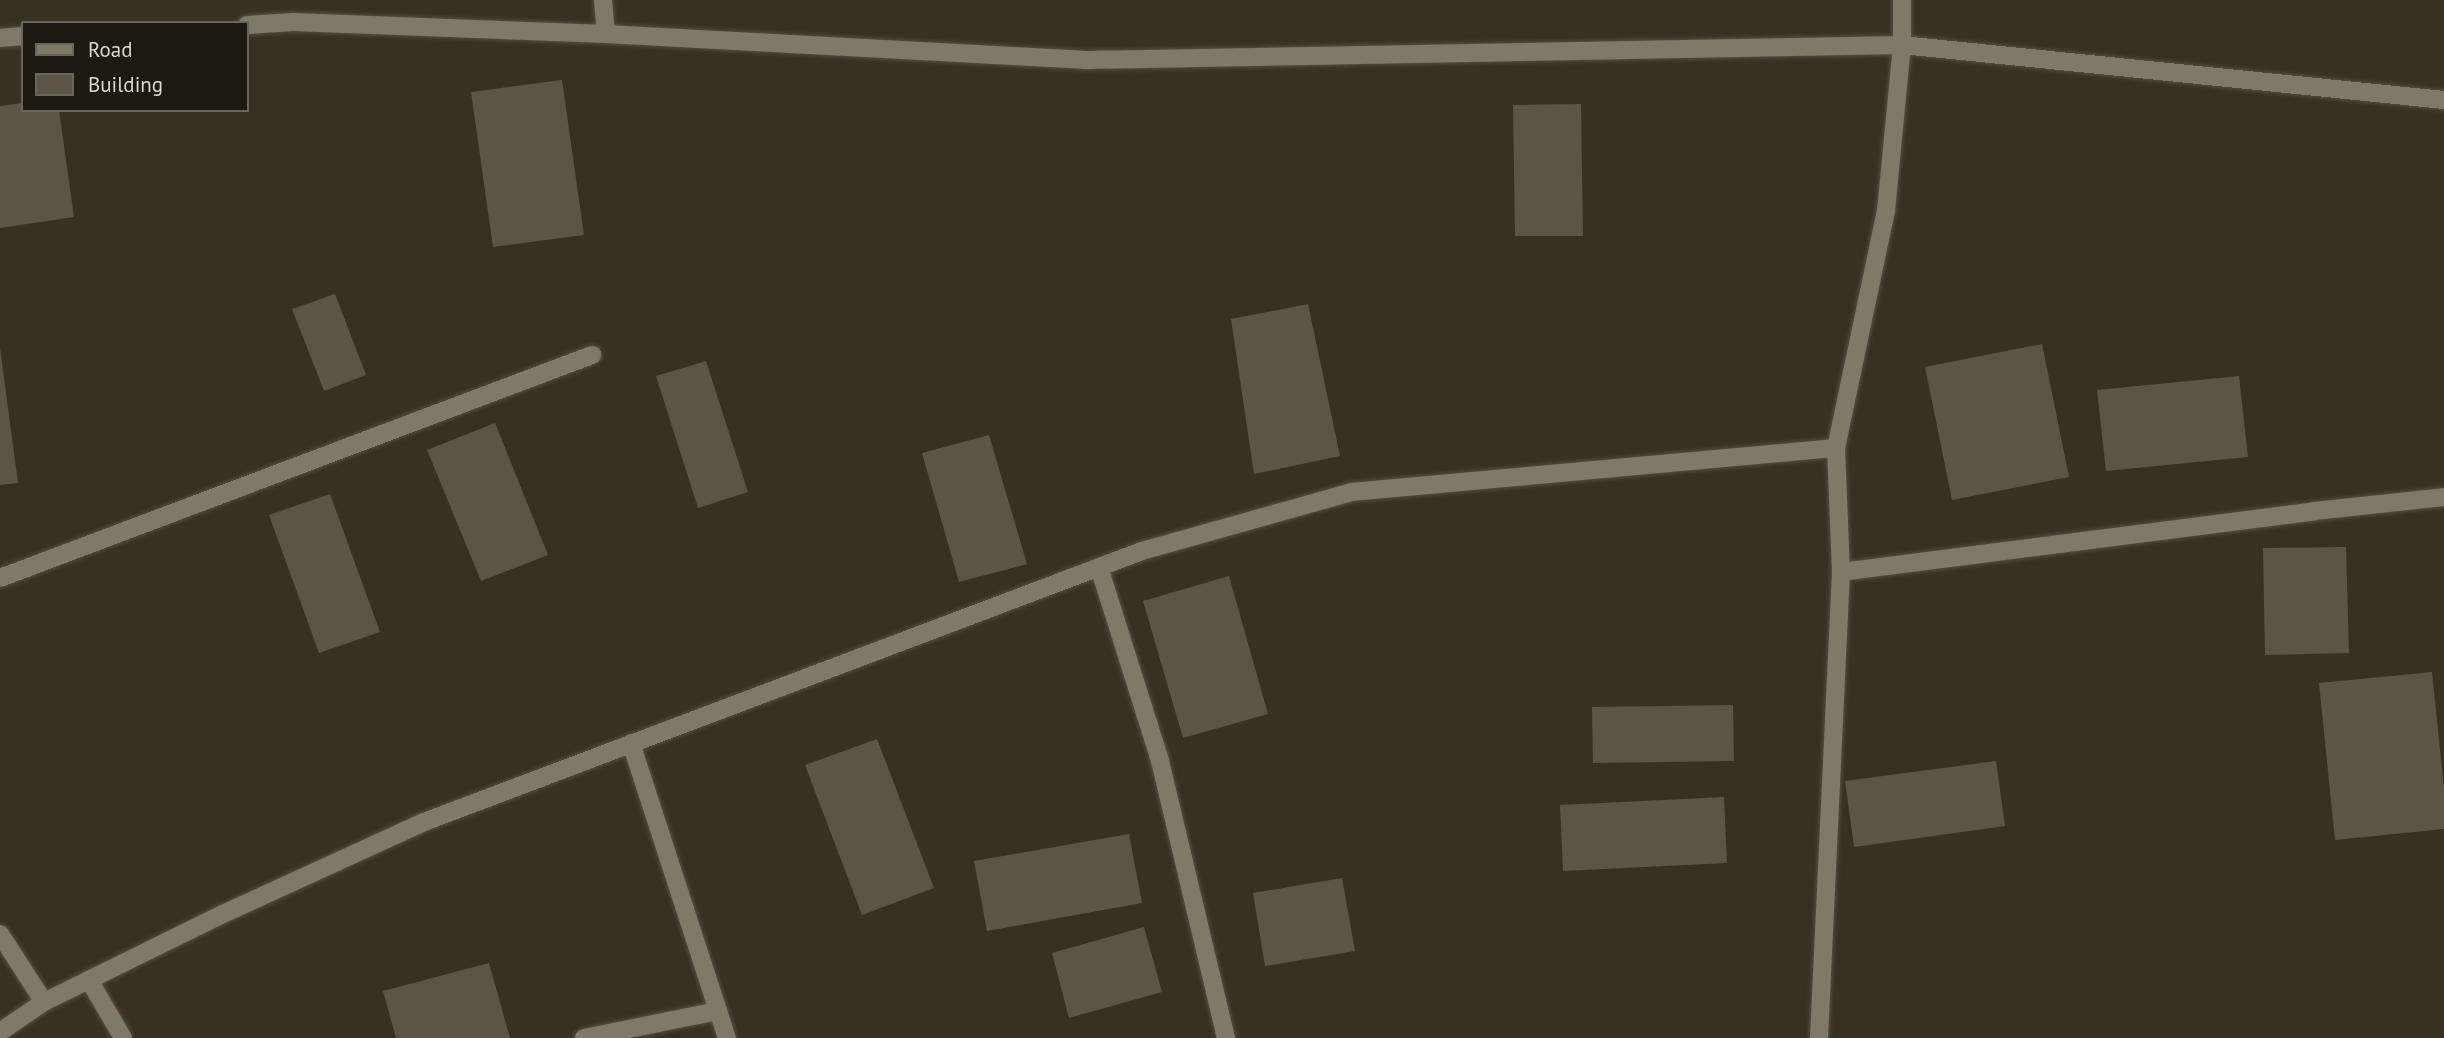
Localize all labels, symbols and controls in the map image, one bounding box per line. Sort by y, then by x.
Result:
legend [21,21,248,112]
text: Road [88,36,132,63]
text: Building [88,71,163,98]

